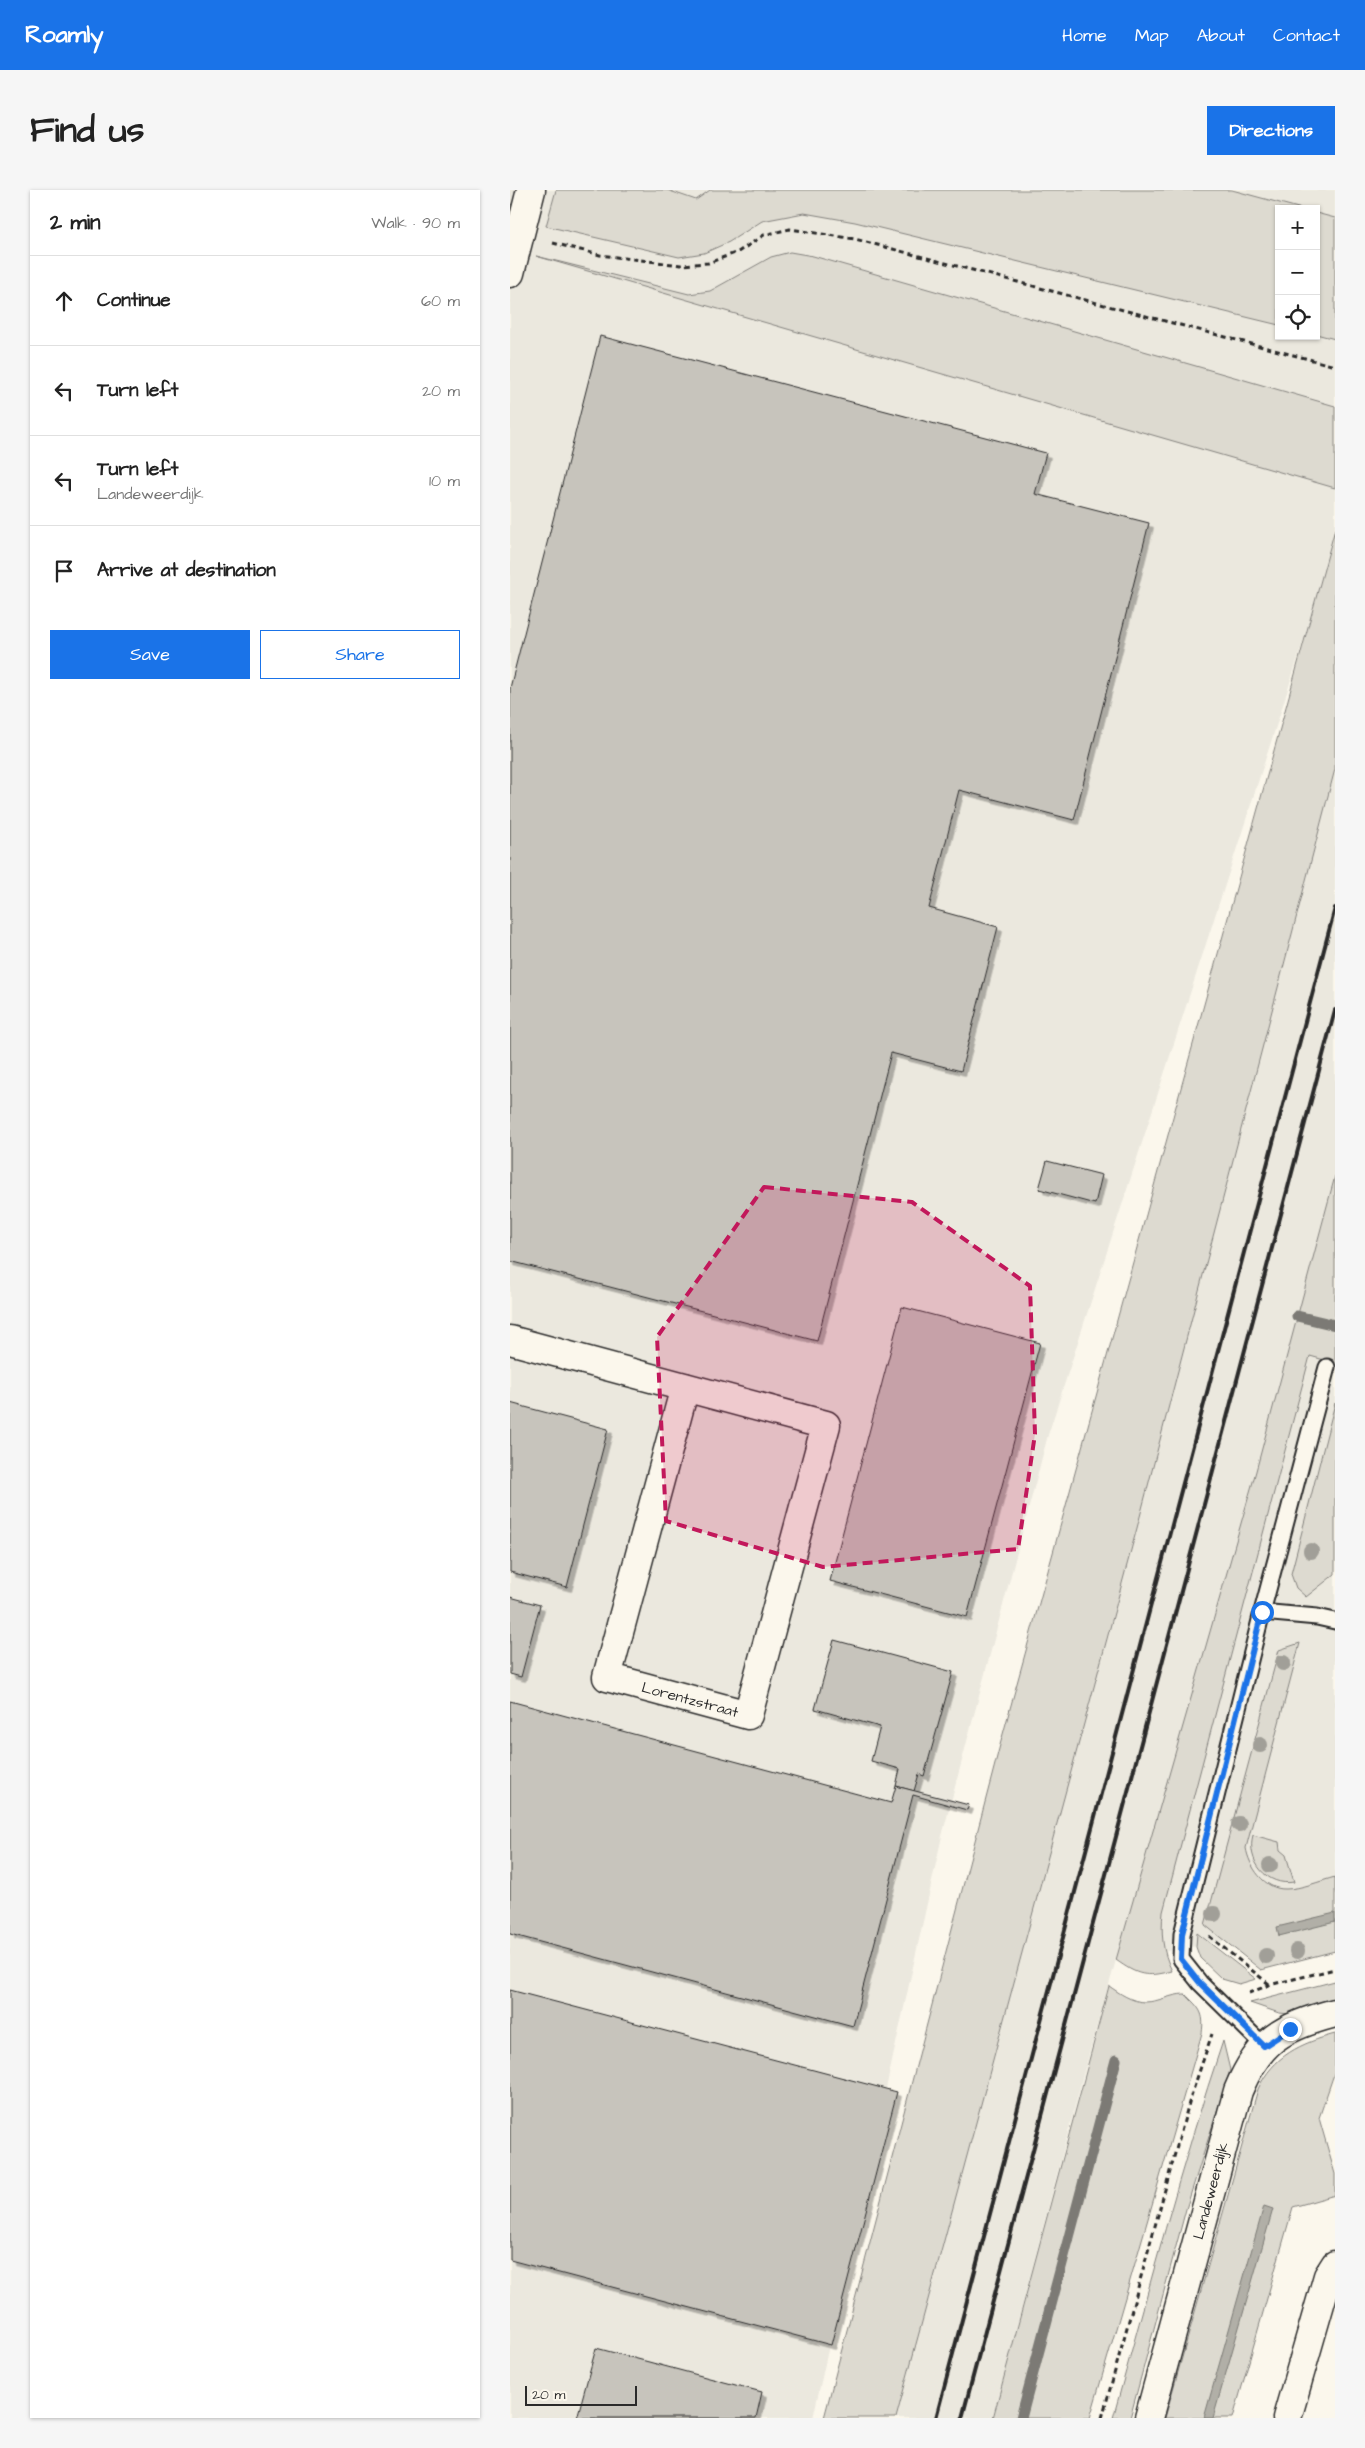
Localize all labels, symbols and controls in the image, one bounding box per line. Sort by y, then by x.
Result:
text: Roamly [25,18,103,52]
text: Home [1062,23,1107,48]
text: Map [1135,23,1169,48]
text: About [1197,23,1245,48]
text: Contact [1273,23,1340,48]
text: Find us [30,106,144,155]
button: Directions [1207,106,1335,155]
map controls [1275,205,1320,340]
button: + [1275,205,1320,250]
text: 2 min [50,208,100,237]
text: Walk · 90 m [371,212,460,234]
button: − [1275,250,1320,295]
icon: ahead [50,287,78,315]
text: Continue [97,287,171,314]
text: 60 m [421,290,460,312]
button: locate [1275,295,1320,340]
icon: left [50,377,78,405]
text: Turn left [97,377,178,404]
text: 20 m [422,380,460,402]
text: Turn left [97,456,178,483]
icon: left [50,467,78,495]
text: 10 m [429,470,460,492]
text: Landeweerdijk [97,483,203,505]
icon: arrive [50,557,78,585]
text: Arrive at destination [97,557,276,584]
button: Save [50,630,250,679]
button: Share [260,630,460,679]
route start [1251,1601,1274,1624]
street label: Lorentzstraat [639,1677,741,1723]
route end [1279,2018,1302,2041]
street label: Landeweerdijk [1188,2140,1234,2242]
scale bar [525,2383,638,2406]
text: 20 m [532,2385,565,2405]

